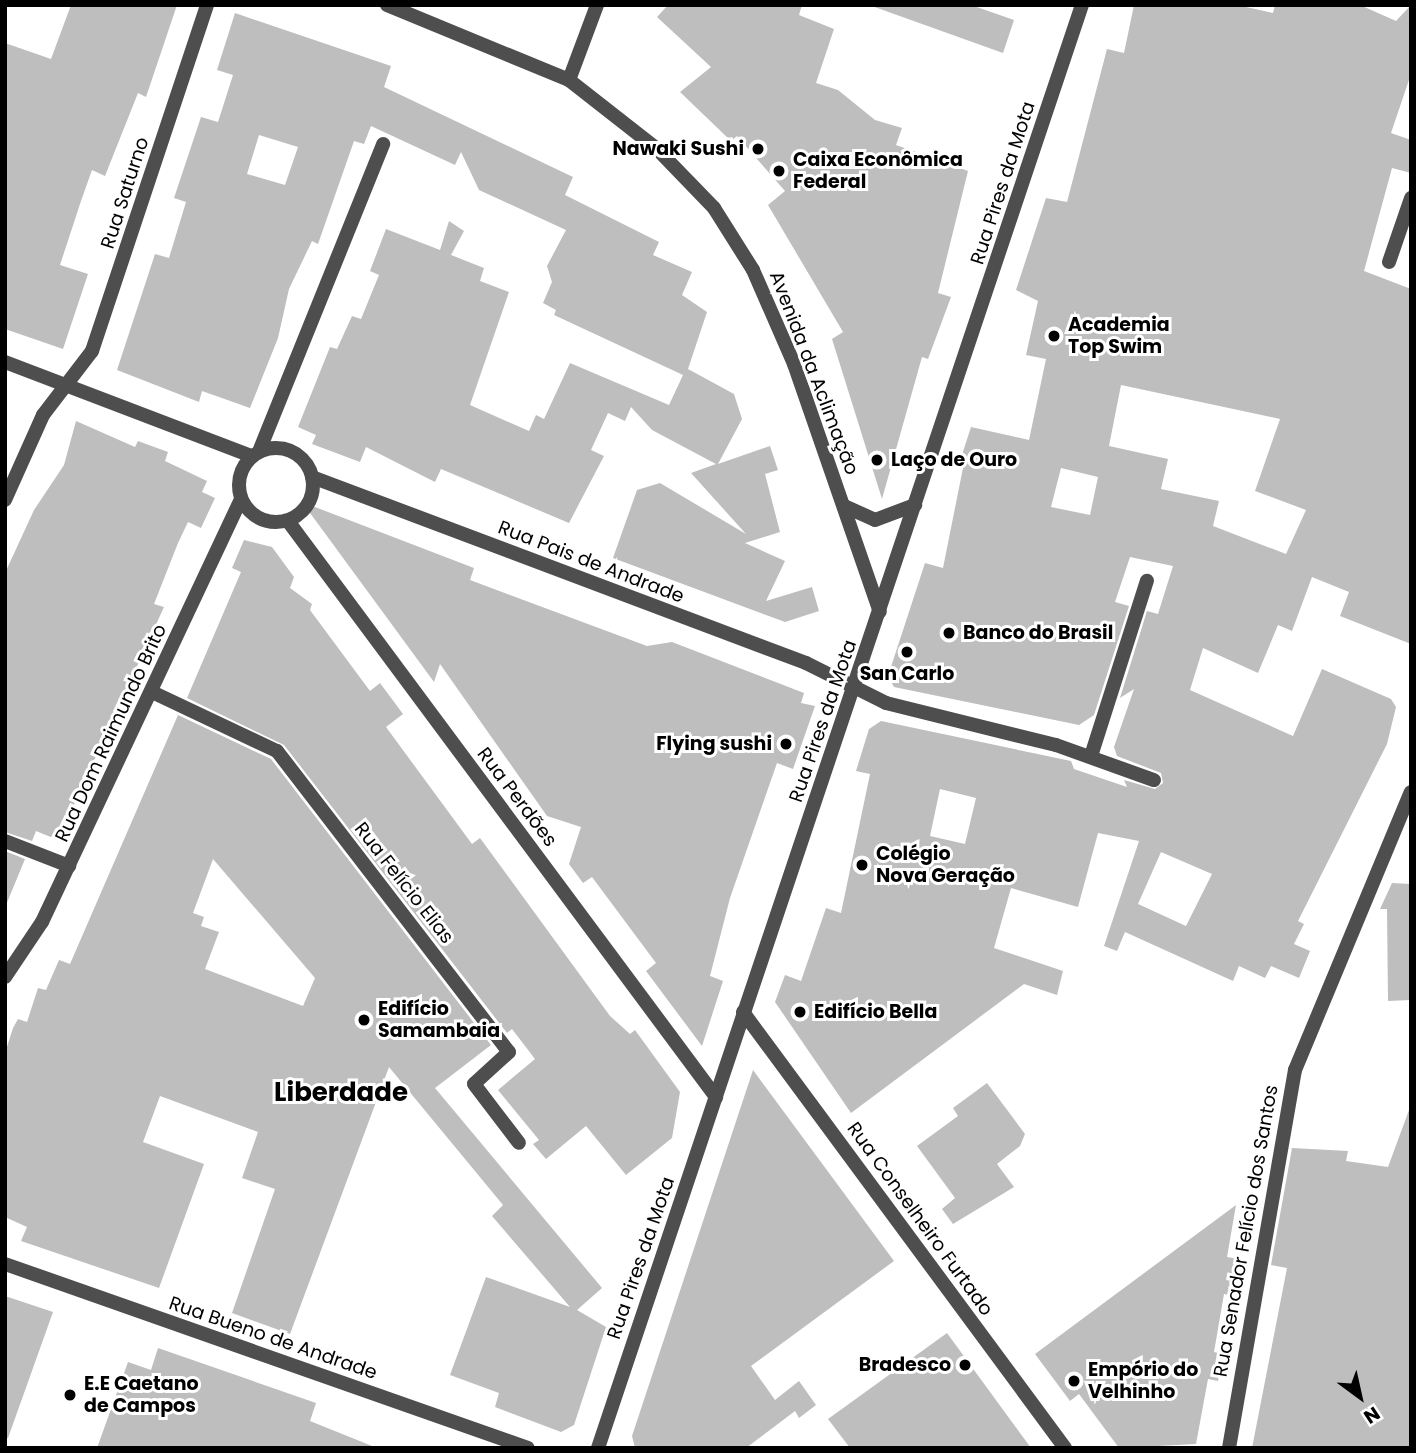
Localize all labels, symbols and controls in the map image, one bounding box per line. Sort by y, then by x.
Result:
street label: Rua Pires da Mota [966,99,1040,267]
street label: Rua Saturno [96,134,154,252]
place label: Nawaki Sushi [613,138,744,160]
marker: Nawaki Sushi [750,141,766,157]
place label: Caixa Econômica Federal [793,149,963,193]
marker: Caixa Econômica Federal [771,163,787,179]
street label: Avenida da Aclimação [765,268,863,478]
place label: Academia Top Swim [1068,314,1170,358]
marker: Academia Top Swim [1046,328,1062,344]
place label: Laço de Ouro [891,449,1017,471]
marker: Laço de Ouro [869,452,885,468]
street label: Rua Pais de Andrade [495,516,687,608]
street label: Rua Dom Raimundo Brito [51,621,171,845]
place label: Banco do Brasil [963,622,1113,644]
marker: Banco do Brasil [941,625,957,641]
street label: Rua Pires da Mota [785,637,861,805]
marker: San Carlo [899,644,915,660]
place label: San Carlo [860,663,954,685]
place label: Flying sushi [656,733,772,755]
marker: Flying sushi [778,736,794,752]
street label: Rua Perdões [472,743,562,851]
street label: Rua Felício Elias [350,818,458,948]
place label: Colégio Nova Geração [876,843,1015,887]
marker: Colégio Nova Geração [854,857,870,873]
place label: Edifício Samambaia [378,998,500,1042]
place label: Edifício Bella [814,1001,937,1023]
marker: Edifício Bella [792,1004,808,1020]
marker: Edifício Samambaia [356,1012,372,1028]
district label: Liberdade [274,1077,408,1109]
street label: Rua Senador Felício dos Santos [1209,1083,1283,1379]
street label: Rua Conselheiro Furtado [842,1118,998,1320]
street label: Rua Pires da Mota [603,1174,679,1342]
street label: Rua Bueno de Andrade [166,1292,380,1384]
place label: Bradesco [859,1354,951,1376]
marker: Bradesco [957,1357,973,1373]
place label: Empório do Velhinho [1088,1359,1198,1403]
north arrow [1325,1362,1395,1432]
place label: E.E Caetano de Campos [84,1373,199,1417]
marker: Empório do Velhinho [1066,1373,1082,1389]
marker: E.E Caetano de Campos [62,1387,78,1403]
text: N [1358,1400,1385,1430]

